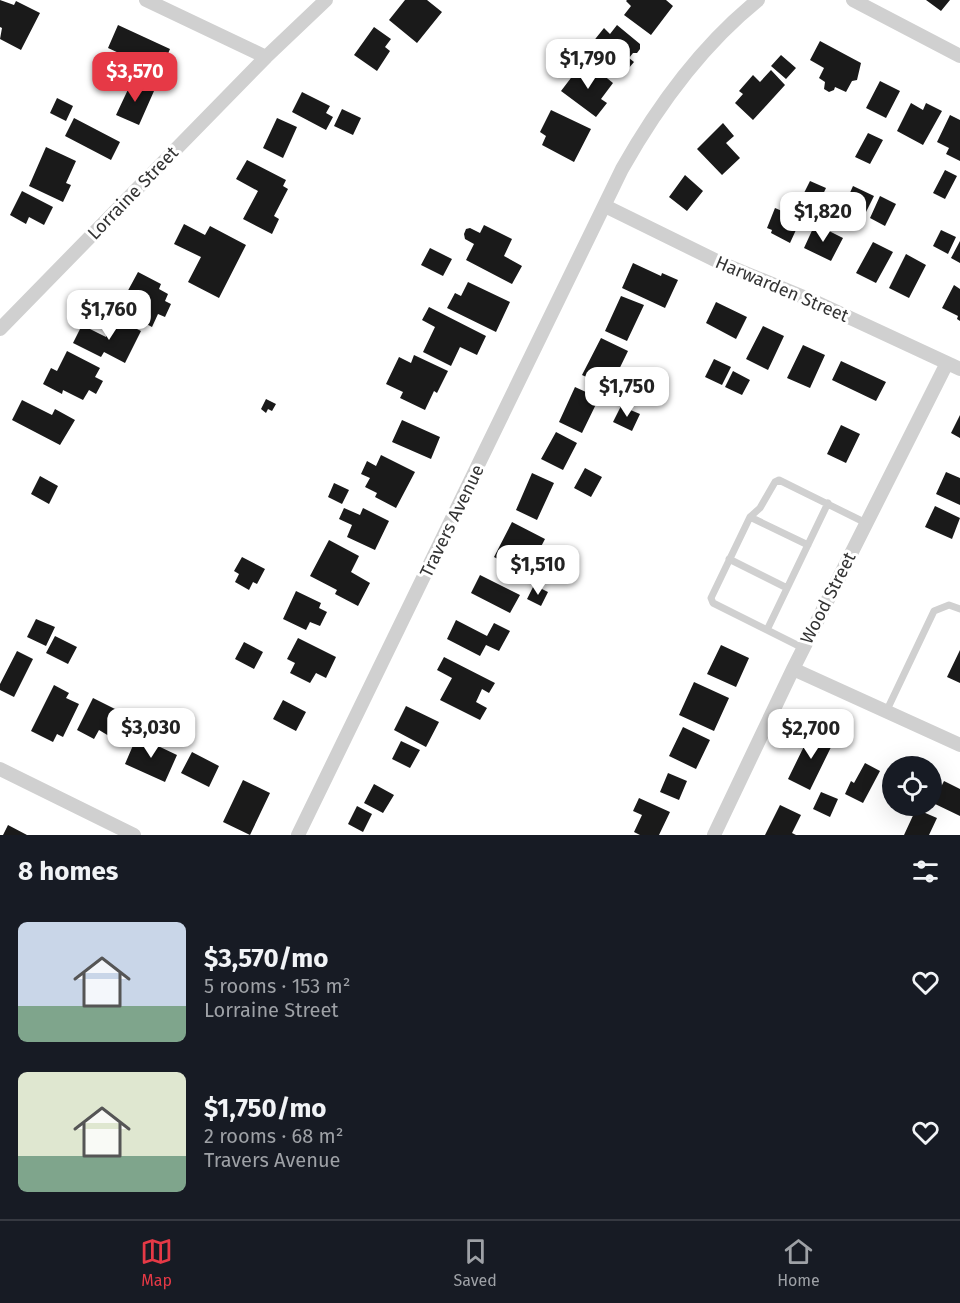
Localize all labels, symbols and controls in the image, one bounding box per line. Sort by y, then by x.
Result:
pin: $1,790 [539,39,637,90]
text: $1,790 [560,46,616,70]
pin: $3,570 [86,52,184,103]
text: $3,570 [106,59,164,83]
street label: Lorraine Street [83,141,183,244]
pin: $1,820 [774,192,872,243]
text: $1,820 [794,199,852,223]
street label: Harwarden Street [712,251,852,327]
pin: $1,760 [60,290,158,341]
text: $1,760 [81,297,137,321]
pin: $1,750 [578,367,676,418]
text: $1,750 [599,374,655,398]
street label: Travers Avenue [415,461,489,581]
pin: $1,510 [489,545,587,596]
street label: Wood Street [795,548,861,648]
text: $1,510 [510,552,566,576]
pin: $3,030 [102,708,200,759]
pin: $2,700 [762,709,860,760]
text: $3,030 [121,715,181,739]
text: $2,700 [782,716,840,740]
map controls [882,756,942,816]
button: locate [882,756,942,816]
icon: filters [909,855,942,888]
text: 8 homes [18,856,118,887]
text: $3,570/mo [204,943,329,974]
icon: home [66,946,138,1018]
icon: heart [909,966,942,999]
text: 5 rooms · 153 m² [204,974,351,998]
text: Lorraine Street [204,998,339,1022]
text: $1,750/mo [204,1093,327,1124]
icon: home [66,1096,138,1168]
icon: heart [909,1116,942,1149]
text: 2 rooms · 68 m² [204,1124,344,1148]
text: Travers Avenue [204,1148,340,1172]
tab: Map [140,1235,173,1290]
tab: Saved [454,1235,497,1290]
tab: Home [777,1235,820,1290]

